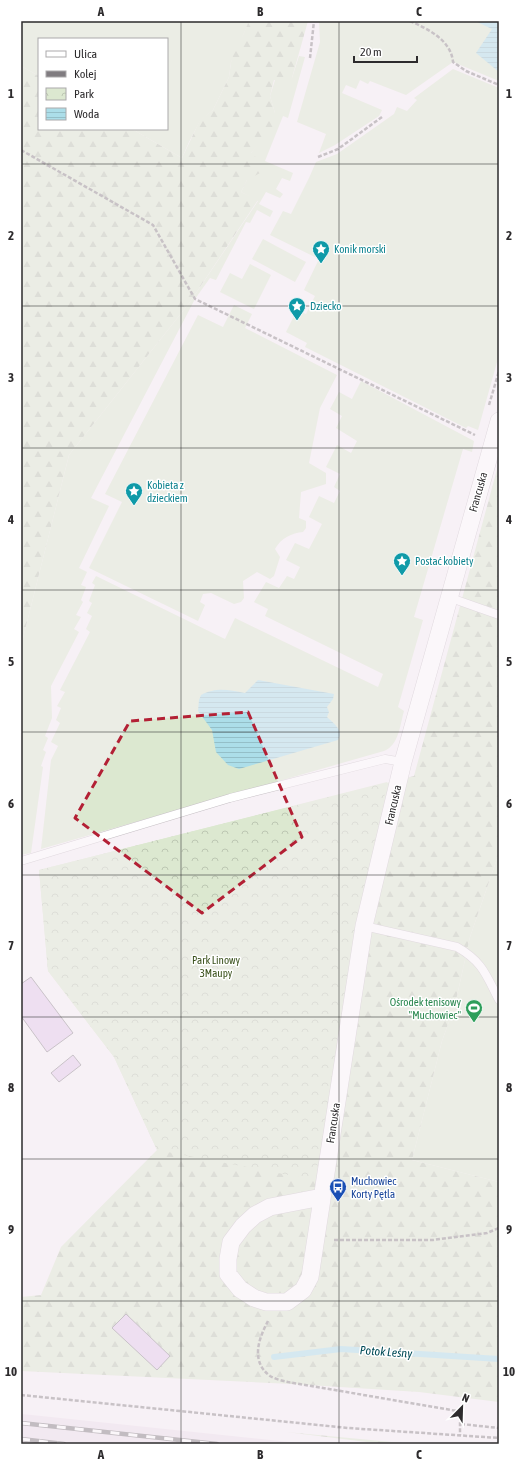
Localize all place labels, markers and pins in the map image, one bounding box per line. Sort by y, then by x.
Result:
place icon: Konik morski [311,239,331,264]
place label: Konik morski [334,243,386,255]
place icon: Dziecko [287,296,307,321]
place label: Dziecko [310,300,341,312]
place label: Kobieta z dzieckiem [147,479,188,504]
place icon: Kobieta z dzieckiem [124,481,144,506]
place icon: Postać kobiety [392,551,412,576]
place label: Postać kobiety [415,555,474,567]
place label: Ośrodek tenisowy "Muchowiec" [390,996,461,1021]
sports icon: Ośrodek tenisowy "Muchowiec" [464,998,484,1023]
place label: Muchowiec Korty Pętla [351,1175,397,1200]
bus stop icon: Muchowiec Korty Pętla [328,1177,348,1202]

